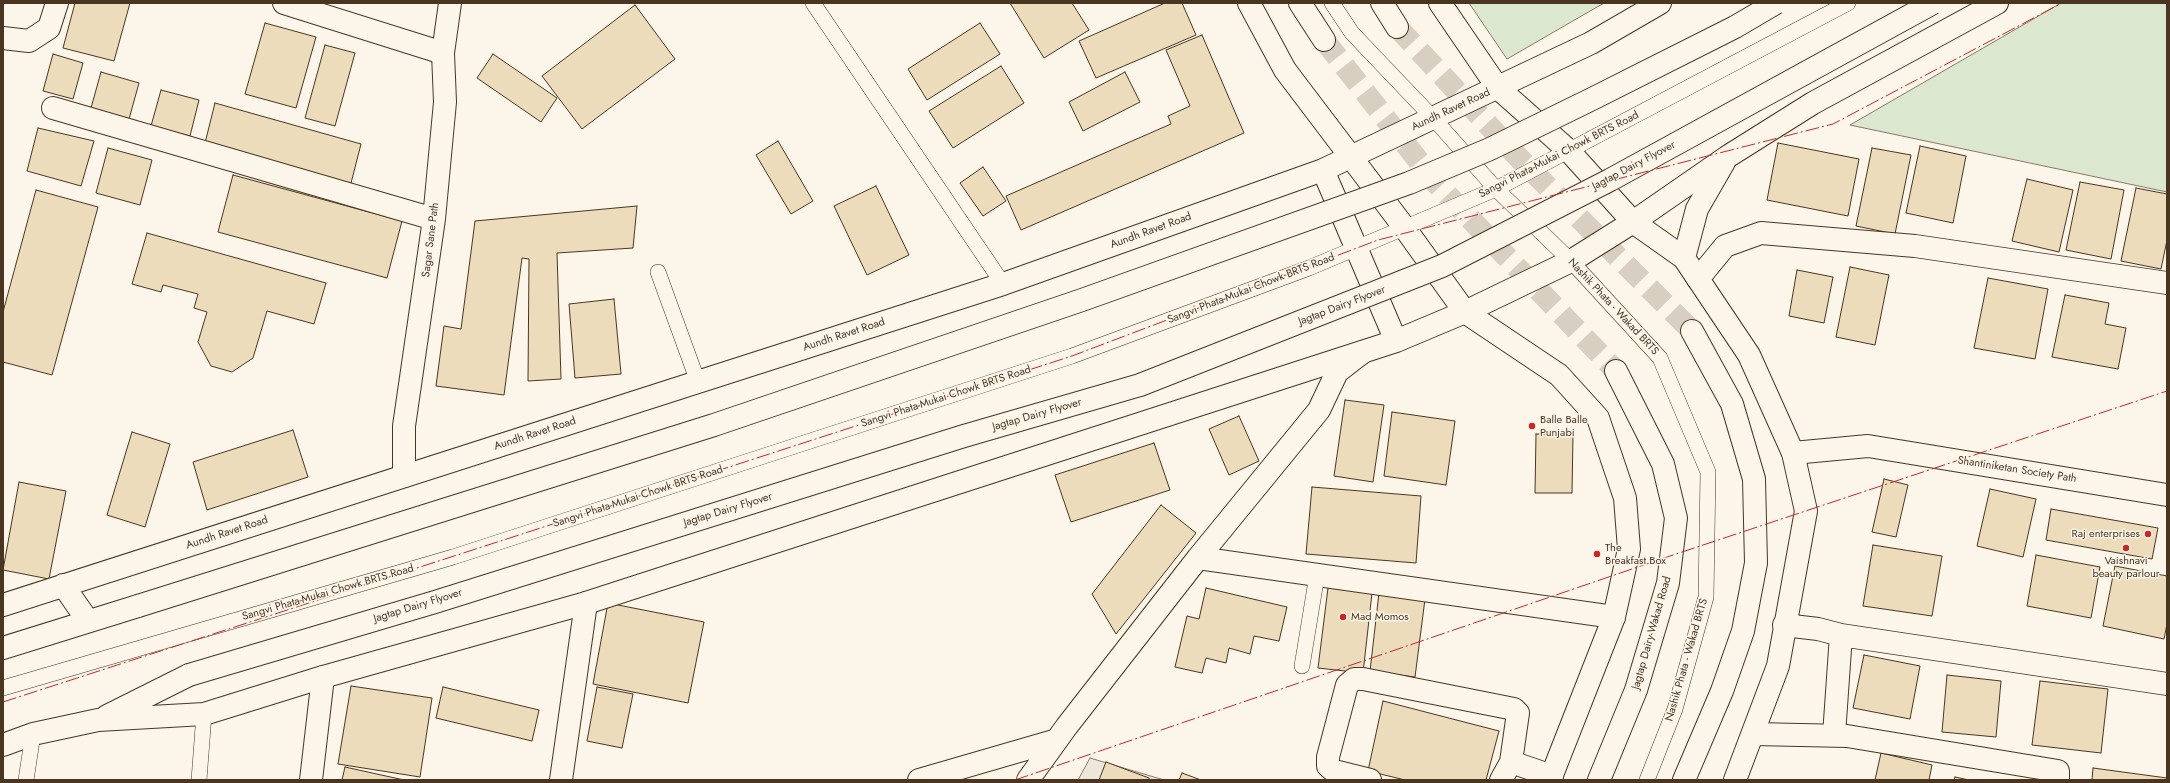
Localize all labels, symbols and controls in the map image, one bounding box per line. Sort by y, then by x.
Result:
street label: Aundh Ravet Road [1410,86,1492,134]
street label: Sangvi Phata-Mukai Chowk BRTS Road [1477,109,1641,201]
street label: Jagtap Dairy Flyover [1590,139,1678,193]
street label: Sagar Sane Path [420,202,442,278]
street label: Aundh Ravet Road [1109,210,1193,252]
street label: Sangvi Phata-Mukai Chowk BRTS Road [1166,251,1336,327]
street label: Nashik Phata - Wakad BRTS [1565,256,1661,358]
street label: Jagtap Dairy Flyover [1297,283,1387,329]
street label: Aundh Ravet Road [801,316,887,354]
street label: Sangvi Phata-Mukai Chowk BRTS Road [859,363,1033,431]
street label: Jagtap Dairy Flyover [991,396,1083,434]
place label: Balle Balle Punjabi [1540,413,1588,439]
street label: Aundh Ravet Road [492,415,578,453]
marker: Balle Balle Punjabi [1527,421,1537,431]
street label: Shantiniketan Society Path [1957,454,2077,486]
street label: Sangvi Phata-Mukai Chowk BRTS Road [551,463,725,531]
street label: Jagtap Dairy Flyover [682,490,774,530]
street label: Aundh Ravet Road [184,514,270,552]
place label: Raj enterprises [2072,527,2140,541]
marker: Raj enterprises [2143,529,2153,539]
place label: The Breakfast Box [1605,541,1666,567]
marker: Vaishnavi beauty parlour [2121,543,2131,553]
marker: The Breakfast Box [1592,549,1602,559]
place label: Vaishnavi beauty parlour [2092,554,2160,580]
street label: Sangvi Phata-Mukai Chowk BRTS Road [241,562,415,624]
street label: Jagtap Dairy-Wakad Road [1630,575,1674,691]
street label: Jagtap Dairy Flyover [372,586,464,626]
street label: Nashik Phata - Wakad BRTS [1663,597,1711,723]
place label: Mad Momos [1351,610,1409,624]
marker: Mad Momos [1338,612,1348,622]

